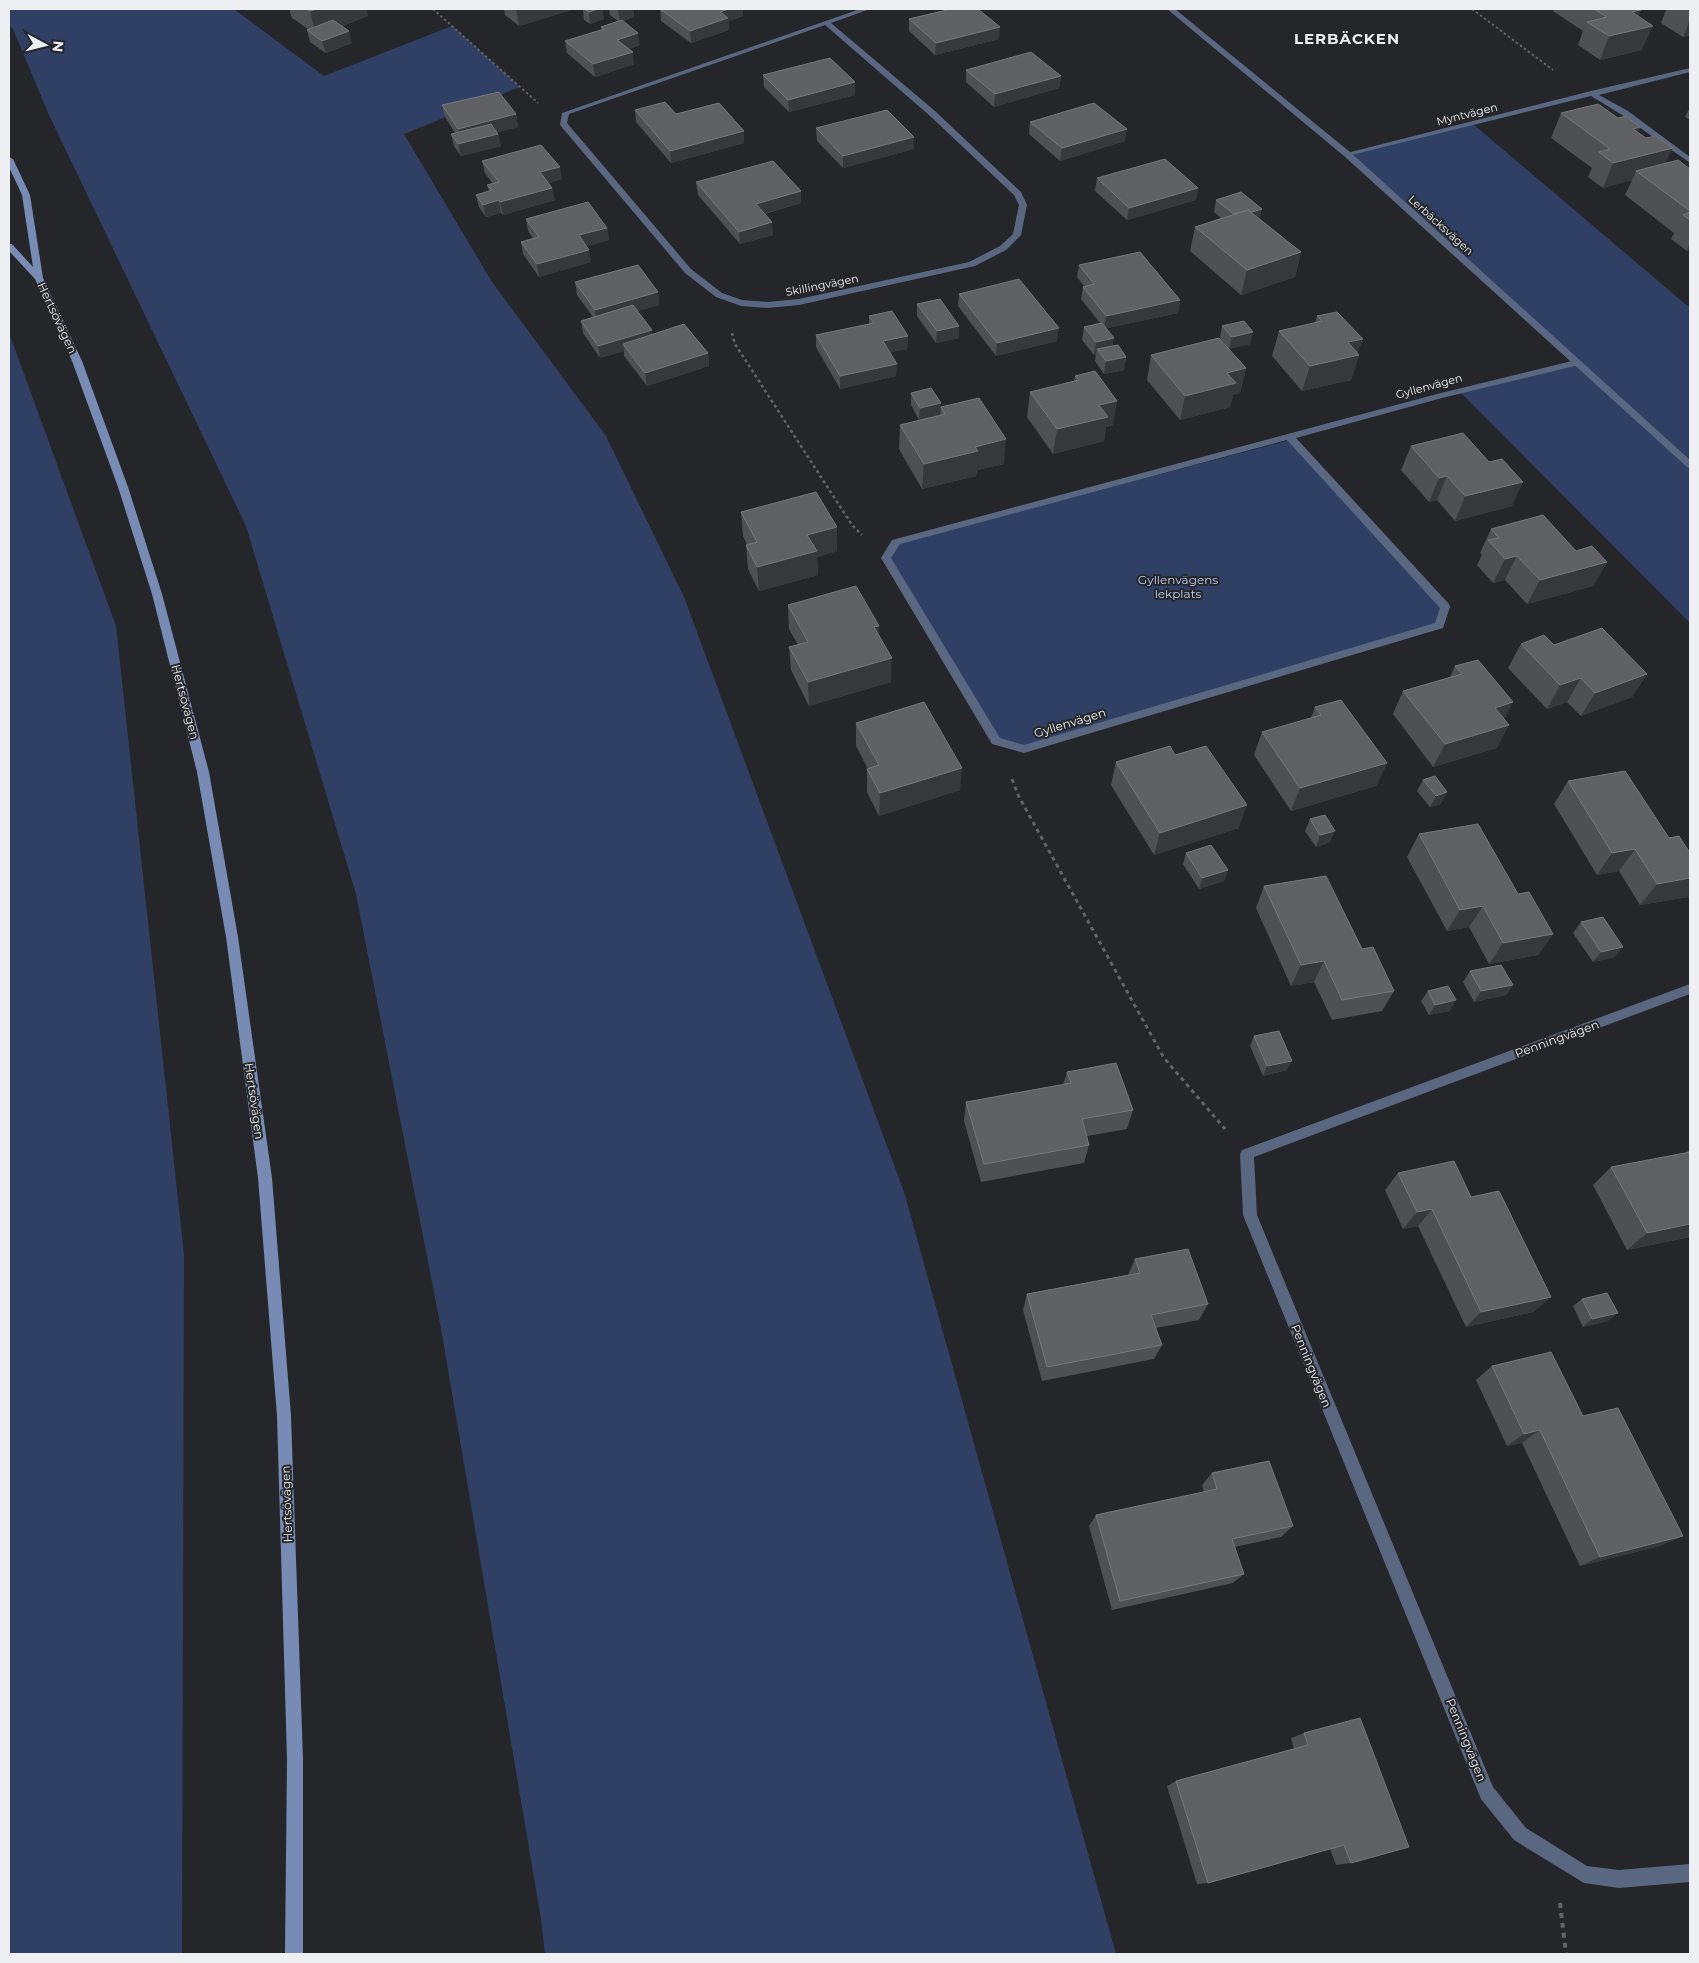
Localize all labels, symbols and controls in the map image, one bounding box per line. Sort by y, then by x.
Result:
north arrow [20,20,70,70]
district label: LERBÄCKEN [1294,29,1400,48]
text: N [48,40,68,53]
street label: Myntvägen [1435,100,1499,128]
street label: Lerbäcksvägen [1406,192,1476,258]
street label: Skillingvägen [784,271,860,299]
street label: Hertsövägen [34,280,81,356]
street label: Gyllenvägen [1394,370,1464,402]
park label: Gyllenvägens lekplats [1138,572,1218,601]
street label: Hertsövägen [168,663,203,741]
street label: Gyllenvägen [1032,704,1108,741]
street label: Penningvägen [1513,1016,1601,1061]
street label: Hertsövägen [242,1062,267,1140]
street label: Penningvägen [1288,1322,1335,1410]
street label: Hertsövägen [278,1465,295,1543]
street label: Penningvägen [1443,1696,1490,1784]

